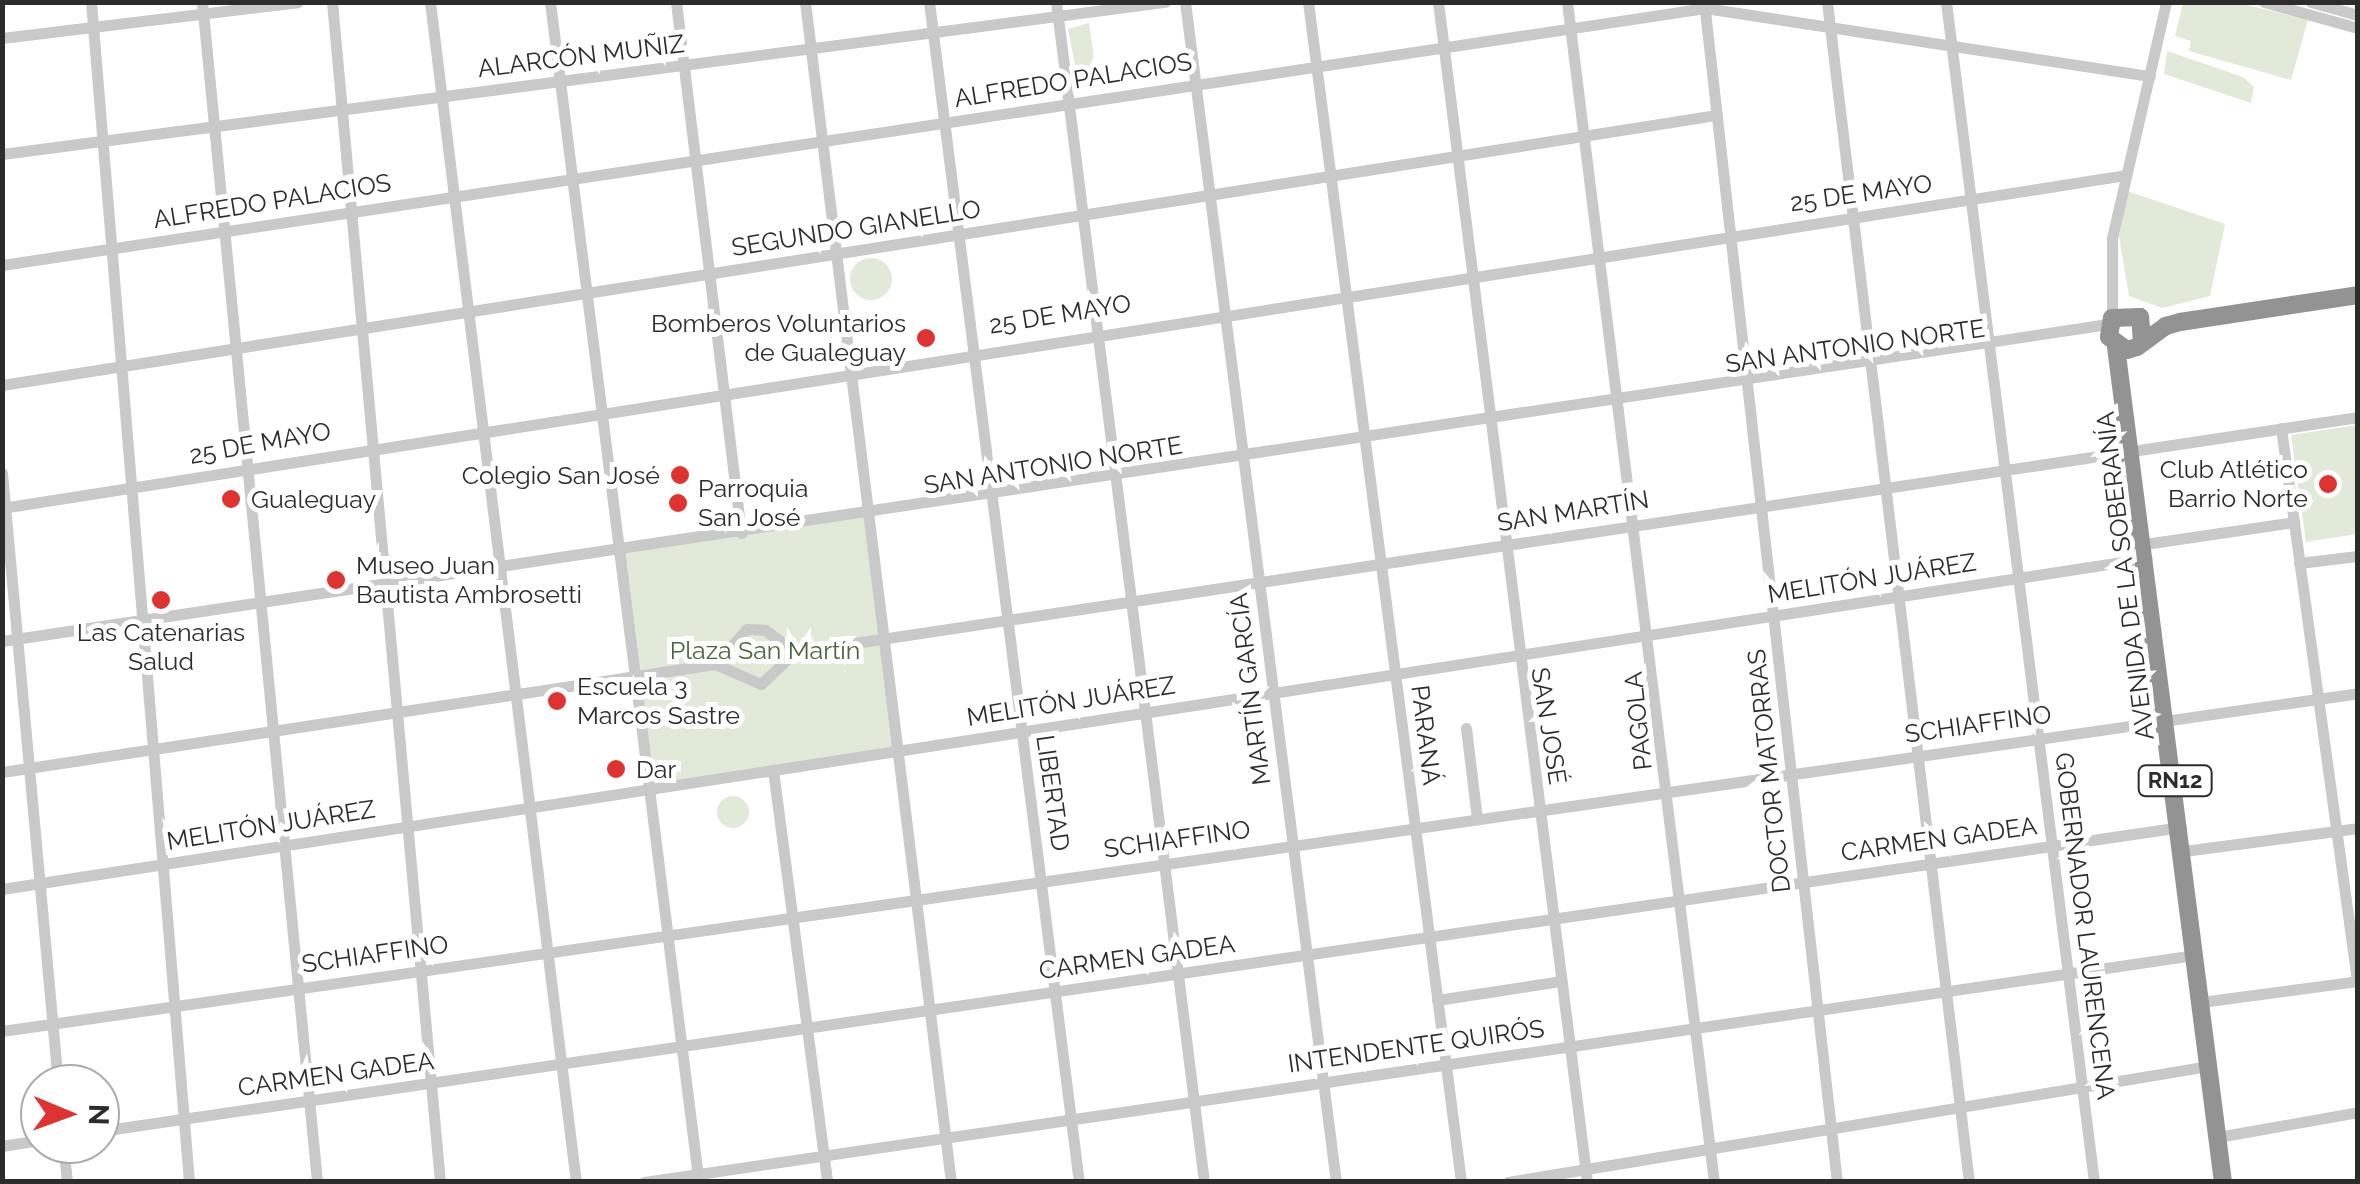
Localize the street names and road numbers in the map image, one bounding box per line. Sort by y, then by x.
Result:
street label: ALARCÓN MUÑIZ [476,28,686,84]
street label: ALFREDO PALACIOS [952,46,1194,114]
street label: ALFREDO PALACIOS [151,167,393,235]
street label: 25 DE MAYO [1788,168,1934,218]
street label: SEGUNDO GIANELLO [729,193,983,263]
street label: 25 DE MAYO [987,288,1133,340]
street label: SAN ANTONIO NORTE [1723,313,1987,379]
street label: AVENIDA DE LA SOBERANÍA [2090,409,2160,743]
street label: 25 DE MAYO [187,416,333,470]
street label: SAN ANTONIO NORTE [921,430,1185,500]
street label: SAN MARTÍN [1495,484,1651,538]
street label: MELITÓN JUÁREZ [1765,547,1979,609]
street label: MARTÍN GARCÍA [1223,591,1277,787]
street label: DOCTOR MATORRAS [1741,648,1797,894]
street label: SAN JOSÉ [1525,665,1573,787]
street label: MELITÓN JUÁREZ [964,670,1178,732]
street label: PAGOLA [1618,670,1658,772]
street label: PARANÁ [1405,683,1447,787]
street label: SCHIAFFINO [1903,699,2053,749]
street label: LIBERTAD [1030,733,1076,853]
street label: GOBERNADOR LAURENCENA [2049,751,2121,1101]
road number: RN12 [2138,764,2212,798]
street label: MELITÓN JUÁREZ [164,794,378,856]
street label: CARMEN GADEA [1839,810,2039,868]
street label: SCHIAFFINO [1102,814,1252,864]
street label: CARMEN GADEA [1037,928,1237,986]
street label: SCHIAFFINO [300,929,450,979]
street label: INTENDENTE QUIRÓS [1286,1013,1546,1079]
street label: CARMEN GADEA [236,1045,436,1103]

